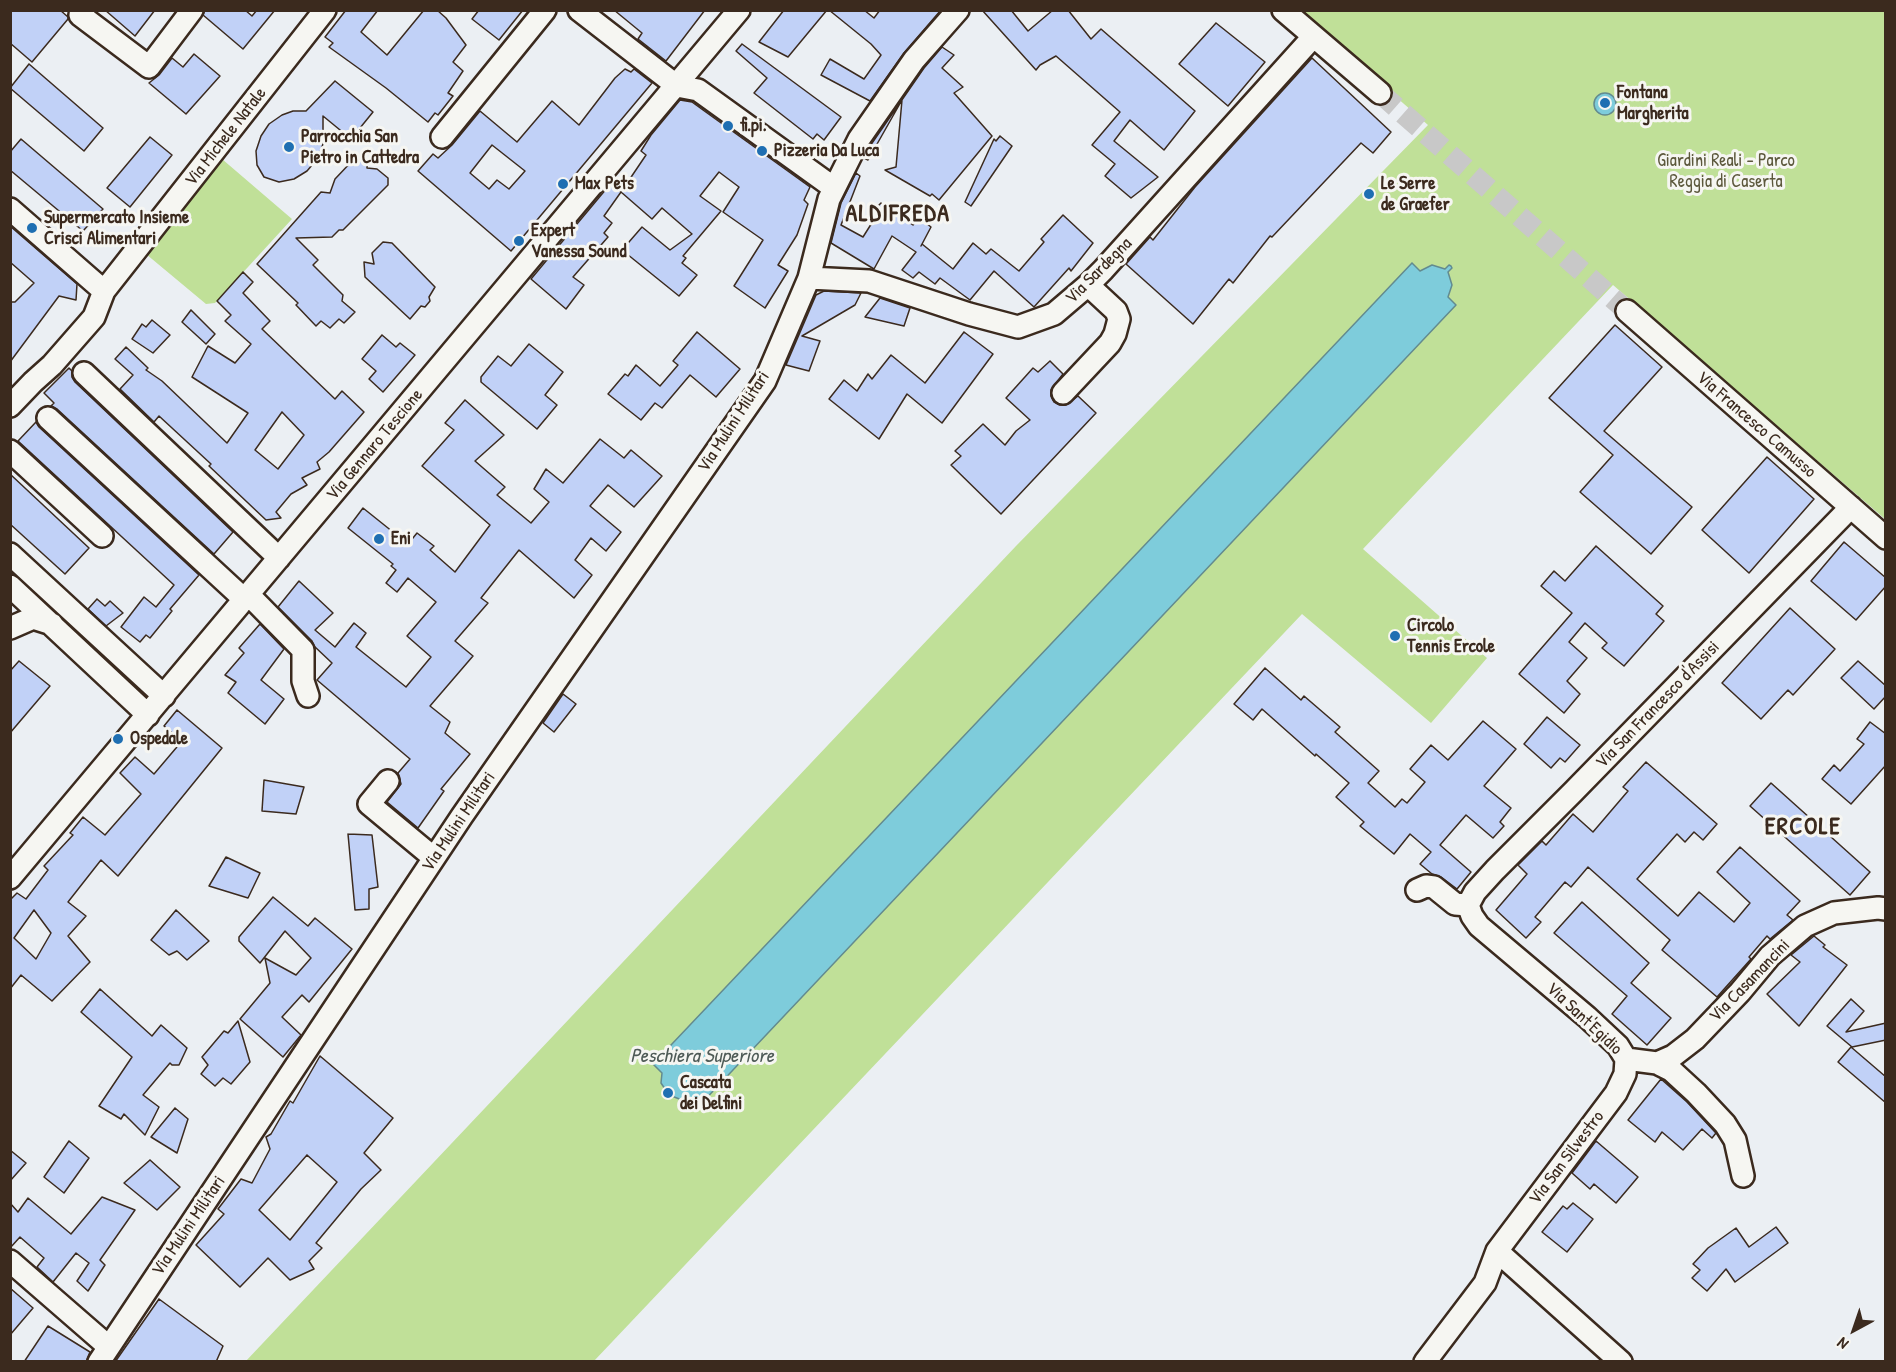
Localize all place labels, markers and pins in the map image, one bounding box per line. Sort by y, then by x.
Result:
place label: Fontana Margherita [1617,82,1689,124]
marker: Fontana Margherita [1598,96,1612,110]
place label: fi.pi. [740,115,767,137]
marker: fi.pi. [721,119,735,133]
place label: Parrocchia San Pietro in Cattedra [301,126,419,168]
marker: Parrocchia San Pietro in Cattedra [282,140,296,154]
place label: Pizzeria Da Luca [774,140,879,162]
marker: Pizzeria Da Luca [755,144,769,158]
place label: Max Pets [575,173,634,195]
place label: Le Serre de Graefer [1381,173,1450,216]
marker: Max Pets [556,177,570,191]
marker: Le Serre de Graefer [1362,187,1376,201]
place label: Supermercato Insieme Crisci Alimentari [44,207,189,250]
place label: Expert Vanessa Sound [531,220,626,262]
marker: Supermercato Insieme Crisci Alimentari [25,221,39,235]
marker: Expert Vanessa Sound [512,234,526,248]
place label: Eni [391,528,411,550]
marker: Eni [372,532,386,546]
place label: Circolo Tennis Ercole [1407,615,1495,658]
marker: Circolo Tennis Ercole [1388,629,1402,643]
place label: Ospedale [130,728,188,750]
marker: Ospedale [111,732,125,746]
place label: Cascata dei Delfini [680,1072,742,1114]
marker: Cascata dei Delfini [661,1086,675,1100]

